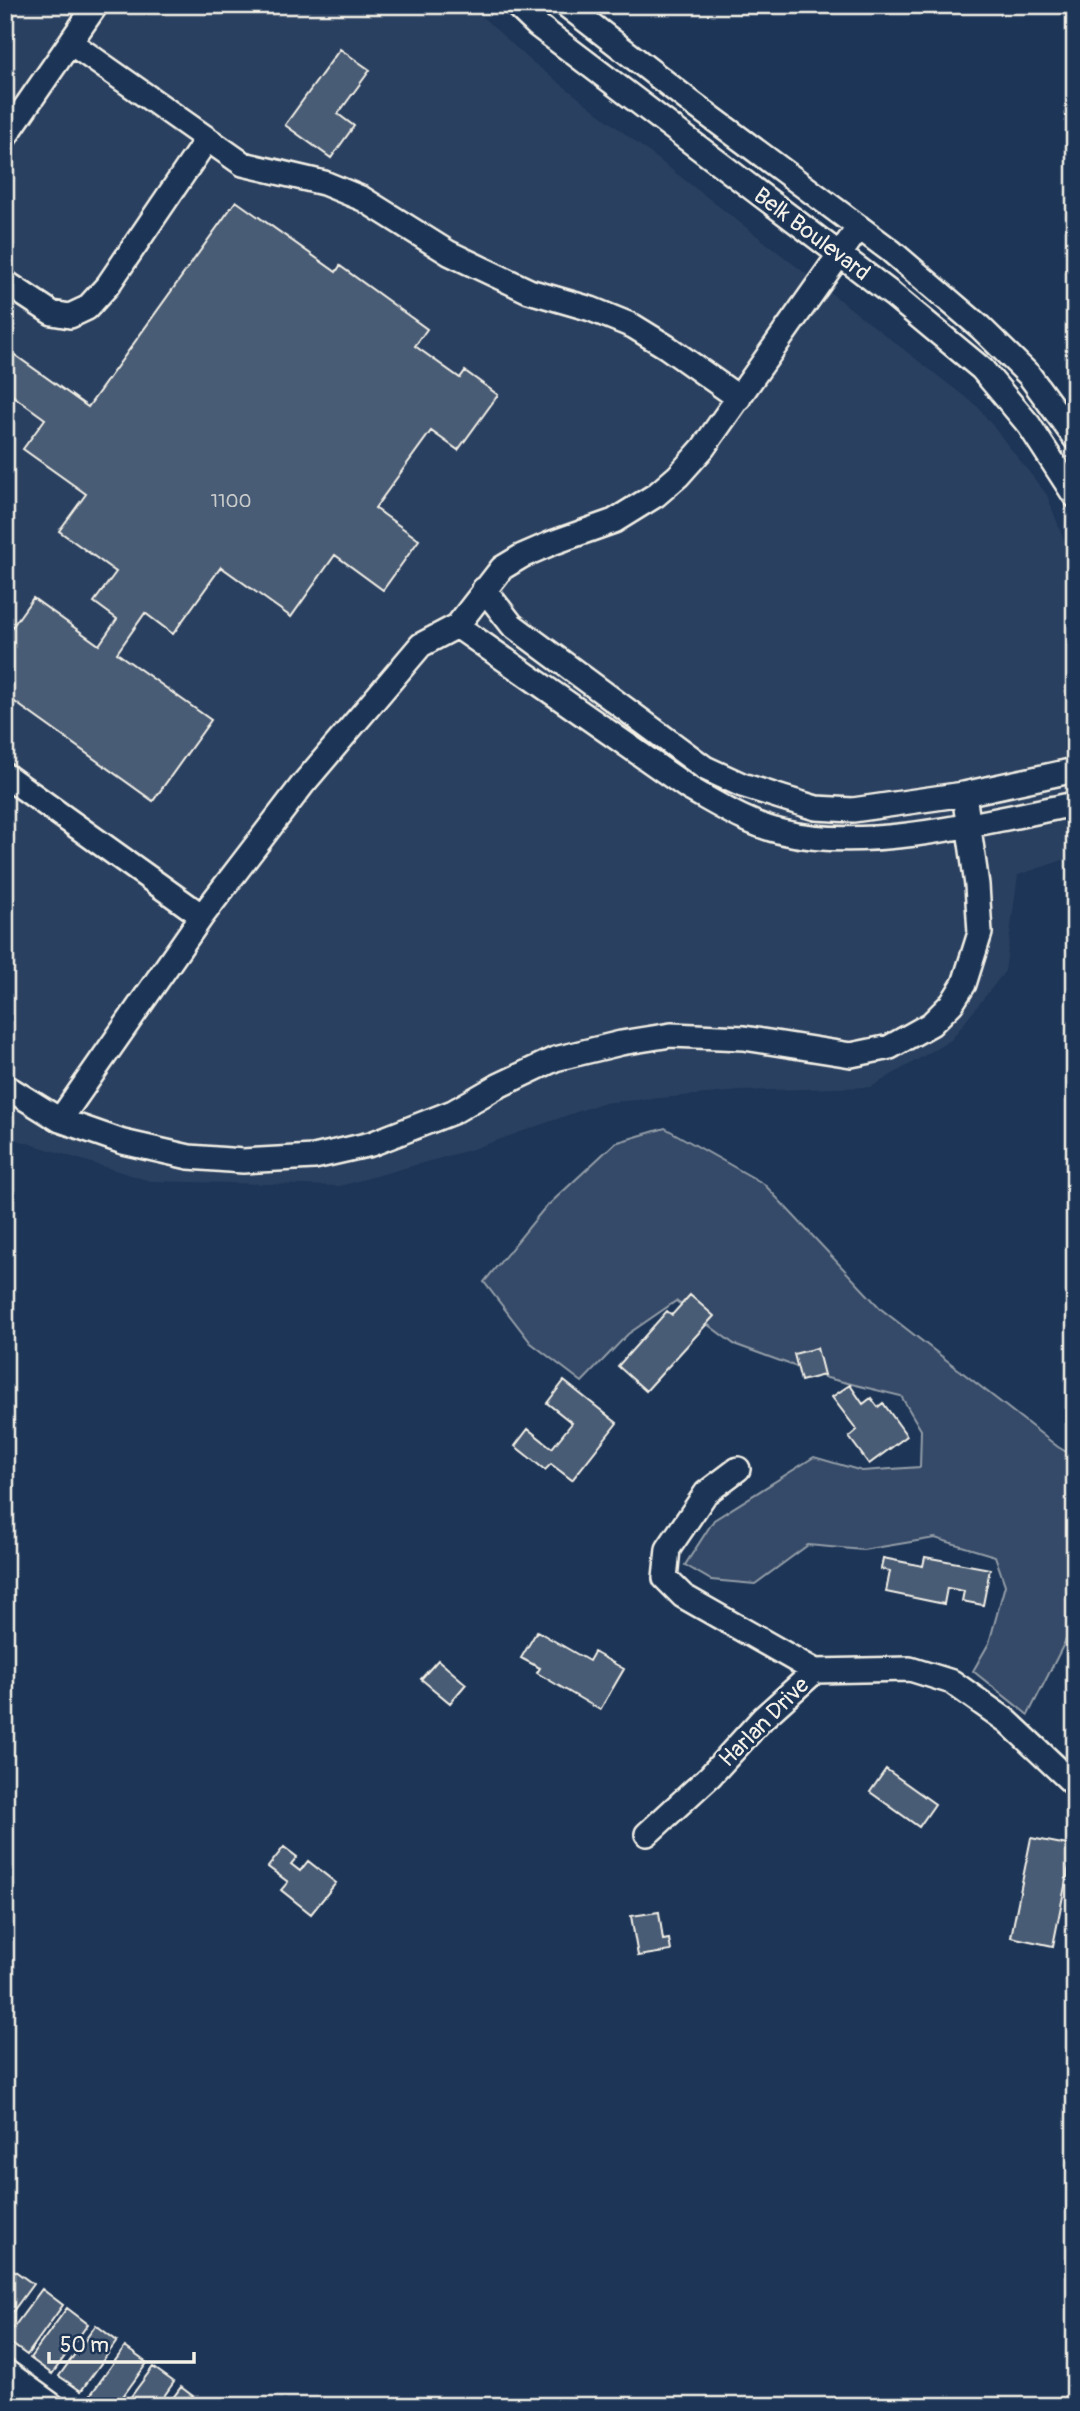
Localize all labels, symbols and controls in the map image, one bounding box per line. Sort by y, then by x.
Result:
street label: Belk Boulevard [748,181,876,287]
house number: 1100 [211,489,251,513]
street label: Harlan Drive [713,1670,816,1773]
scale bar [49,2320,194,2364]
text: 50 m [60,2332,109,2359]

